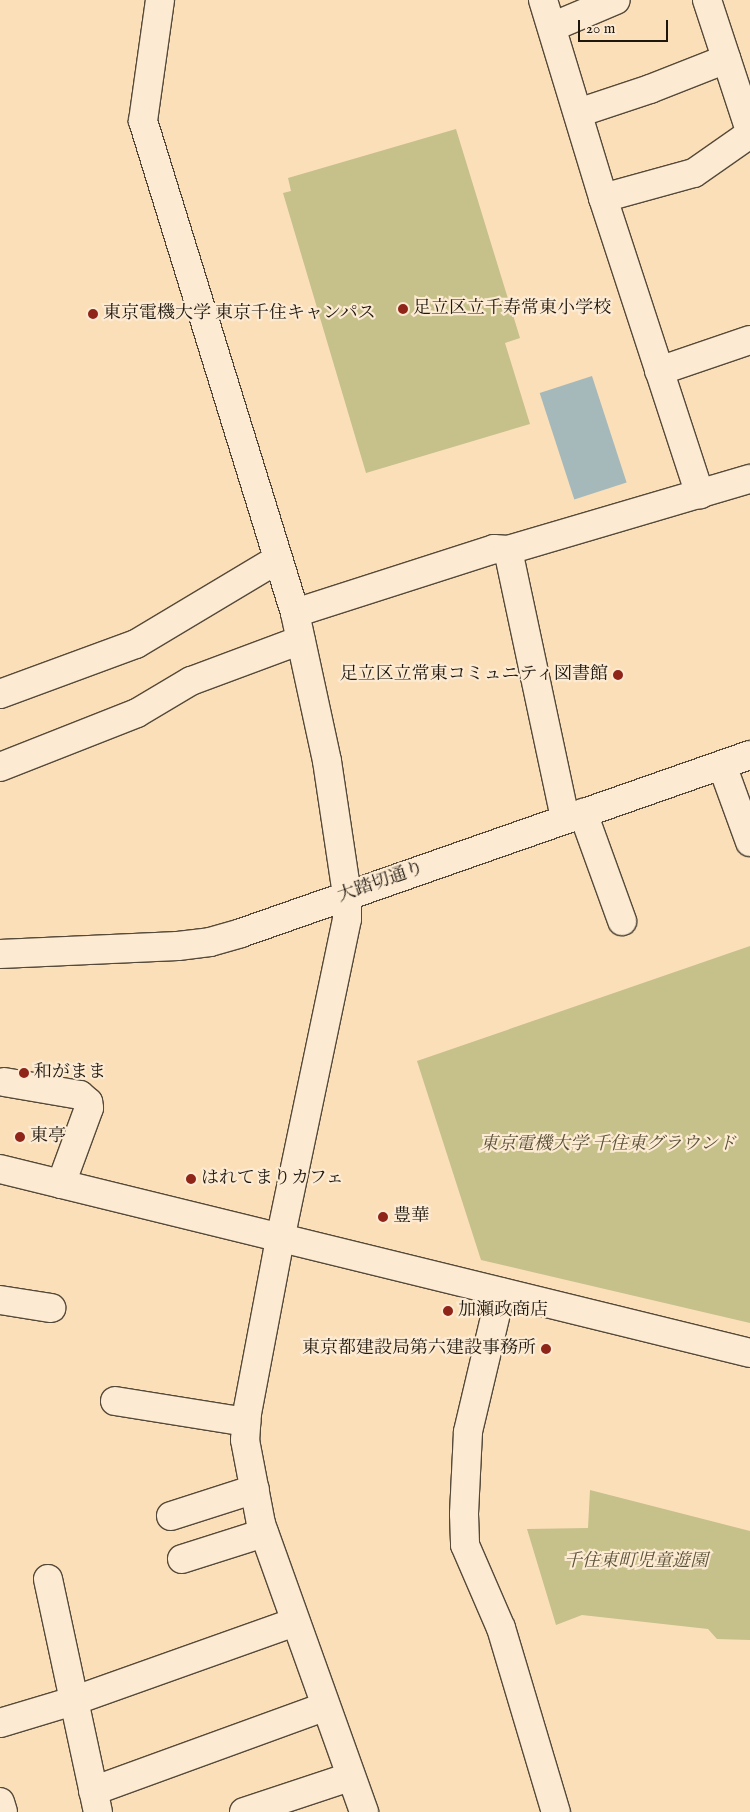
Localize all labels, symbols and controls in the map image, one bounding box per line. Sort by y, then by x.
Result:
scale bar [580,10,670,42]
text: 20 m [586,19,615,38]
place label: 足立区立千寿常東小学校 [413,298,611,320]
place label: 東京電機大学 東京千住キャンパス [103,303,377,325]
marker: 足立区立千寿常東小学校 [397,303,409,315]
marker: 東京電機大学 東京千住キャンパス [87,308,99,320]
place label: 足立区立常東コミュニティ図書館 [338,664,608,686]
marker: 足立区立常東コミュニティ図書館 [612,669,624,681]
street label: 大踏切通り [335,858,427,908]
place label: 和がまま [34,1062,106,1084]
marker: 和がまま [18,1067,30,1079]
place label: 東亭 [30,1126,66,1148]
marker: 東亭 [14,1131,26,1143]
park label: 東京電機大学 千住東グラウンド [480,1134,736,1156]
place label: はれてまりカフェ [201,1168,345,1190]
marker: はれてまりカフェ [185,1173,197,1185]
place label: 豊華 [393,1206,429,1228]
marker: 豊華 [377,1211,389,1223]
place label: 加瀬政商店 [458,1300,548,1322]
marker: 加瀬政商店 [442,1305,454,1317]
place label: 東京都建設局第六建設事務所 [302,1338,536,1360]
marker: 東京都建設局第六建設事務所 [540,1343,552,1355]
park label: 千住東町児童遊園 [564,1551,708,1573]

